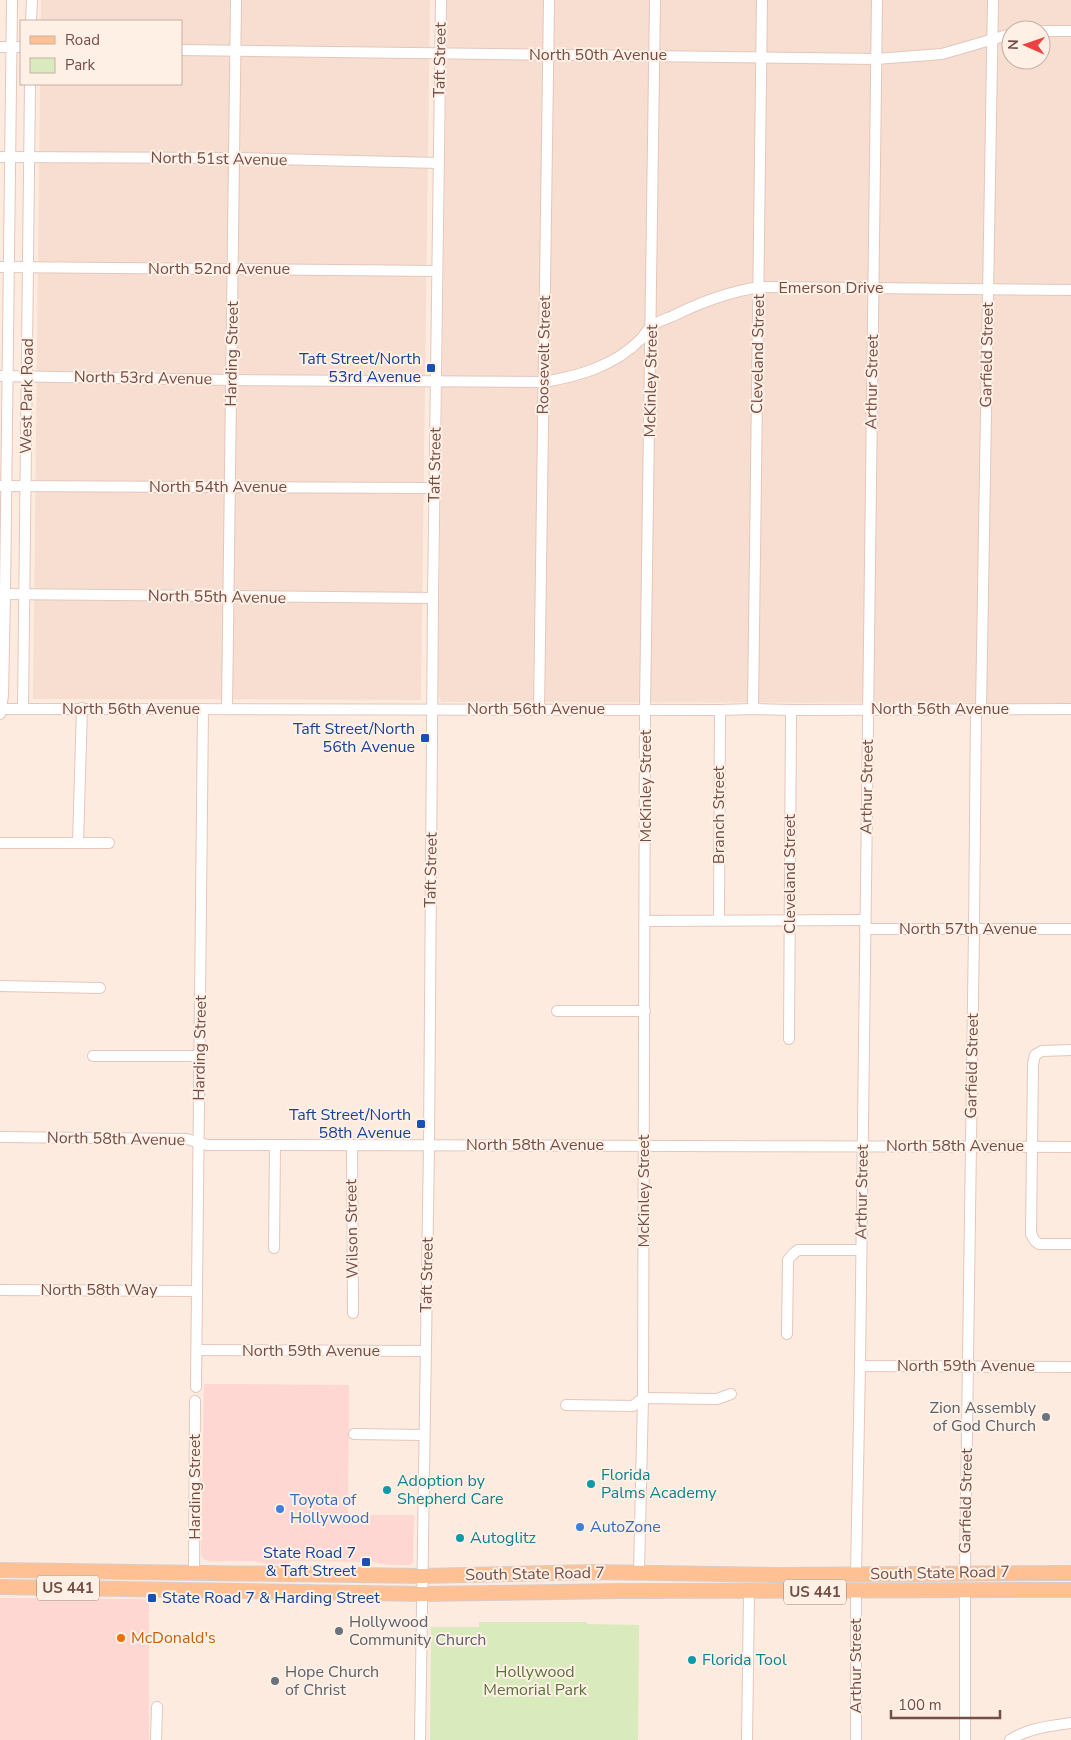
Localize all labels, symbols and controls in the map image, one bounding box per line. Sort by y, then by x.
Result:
legend [20,20,182,85]
north arrow [1001,20,1051,70]
street label: Taft Street [428,22,452,98]
text: Road [65,30,100,50]
text: N [1004,39,1023,50]
street label: North 50th Avenue [529,44,667,66]
text: Park [65,55,95,75]
street label: North 51st Avenue [150,147,288,171]
street label: North 52nd Avenue [148,258,290,280]
street label: Emerson Drive [779,277,883,299]
street label: Cleveland Street [746,293,770,414]
street label: Roosevelt Street [532,295,556,415]
street label: Harding Street [220,301,244,407]
street label: Garfield Street [975,302,999,408]
street label: McKinley Street [639,324,663,438]
street label: Arthur Street [860,334,884,430]
street label: West Park Road [15,338,39,454]
place label: Taft Street/North 53rd Avenue [299,348,421,388]
marker: Taft Street/North 53rd Avenue [425,362,437,374]
street label: North 53rd Avenue [74,366,212,390]
street label: Taft Street [423,427,447,503]
street label: North 54th Avenue [149,476,287,498]
street label: North 55th Avenue [148,585,286,609]
street label: North 56th Avenue [62,698,200,720]
street label: North 56th Avenue [467,698,605,720]
street label: North 56th Avenue [871,698,1009,720]
place label: Taft Street/North 56th Avenue [293,718,415,758]
street label: McKinley Street [635,729,657,842]
marker: Taft Street/North 56th Avenue [419,732,431,744]
street label: Arthur Street [855,739,879,835]
street label: Branch Street [708,765,730,864]
street label: Cleveland Street [779,814,801,934]
street label: Taft Street [419,832,443,908]
street label: North 57th Avenue [899,918,1037,940]
street label: Harding Street [188,995,212,1101]
street label: Garfield Street [960,1013,984,1119]
place label: Taft Street/North 58th Avenue [289,1104,411,1144]
marker: Taft Street/North 58th Avenue [415,1118,427,1130]
street label: North 58th Avenue [47,1127,185,1151]
street label: North 58th Avenue [466,1134,604,1156]
street label: McKinley Street [633,1134,655,1247]
street label: North 58th Avenue [886,1135,1024,1157]
street label: Arthur Street [850,1144,874,1240]
street label: Wilson Street [340,1179,364,1279]
street label: Taft Street [415,1237,439,1313]
street label: North 58th Way [40,1279,158,1301]
street label: North 59th Avenue [242,1340,380,1362]
street label: North 59th Avenue [897,1355,1035,1377]
place label: Zion Assembly of God Church [930,1397,1037,1437]
marker: Zion Assembly of God Church [1040,1411,1052,1423]
street label: Harding Street [184,1434,206,1540]
street label: Garfield Street [954,1448,978,1554]
place label: Florida Palms Academy [601,1464,717,1504]
place label: Adoption by Shepherd Care [397,1470,504,1510]
marker: Florida Palms Academy [585,1478,597,1490]
marker: Adoption by Shepherd Care [381,1484,393,1496]
place label: Toyota of Hollywood [290,1489,369,1529]
marker: Toyota of Hollywood [274,1503,286,1515]
place label: AutoZone [590,1516,661,1538]
marker: AutoZone [574,1521,586,1533]
place label: Autoglitz [470,1527,536,1549]
marker: Autoglitz [454,1532,466,1544]
place label: State Road 7 & Taft Street [263,1542,356,1582]
marker: State Road 7 & Taft Street [360,1556,372,1568]
street label: South State Road 7 [870,1561,1010,1585]
street label: South State Road 7 [465,1562,605,1586]
road number: US 441 [37,1576,99,1600]
road number: US 441 [784,1580,846,1604]
place label: State Road 7 & Harding Street [162,1587,380,1609]
marker: State Road 7 & Harding Street [146,1592,158,1604]
place label: Hollywood Community Church [349,1611,486,1651]
street label: Arthur Street [845,1618,867,1713]
marker: Hollywood Community Church [333,1625,345,1637]
place label: McDonald's [131,1627,216,1649]
marker: McDonald's [115,1632,127,1644]
place label: Florida Tool [702,1649,787,1671]
marker: Florida Tool [686,1654,698,1666]
place label: Hope Church of Christ [285,1661,379,1701]
park label: Hollywood Memorial Park [483,1661,588,1701]
marker: Hope Church of Christ [269,1675,281,1687]
scale bar [891,1688,1000,1720]
text: 100 m [898,1695,942,1715]

